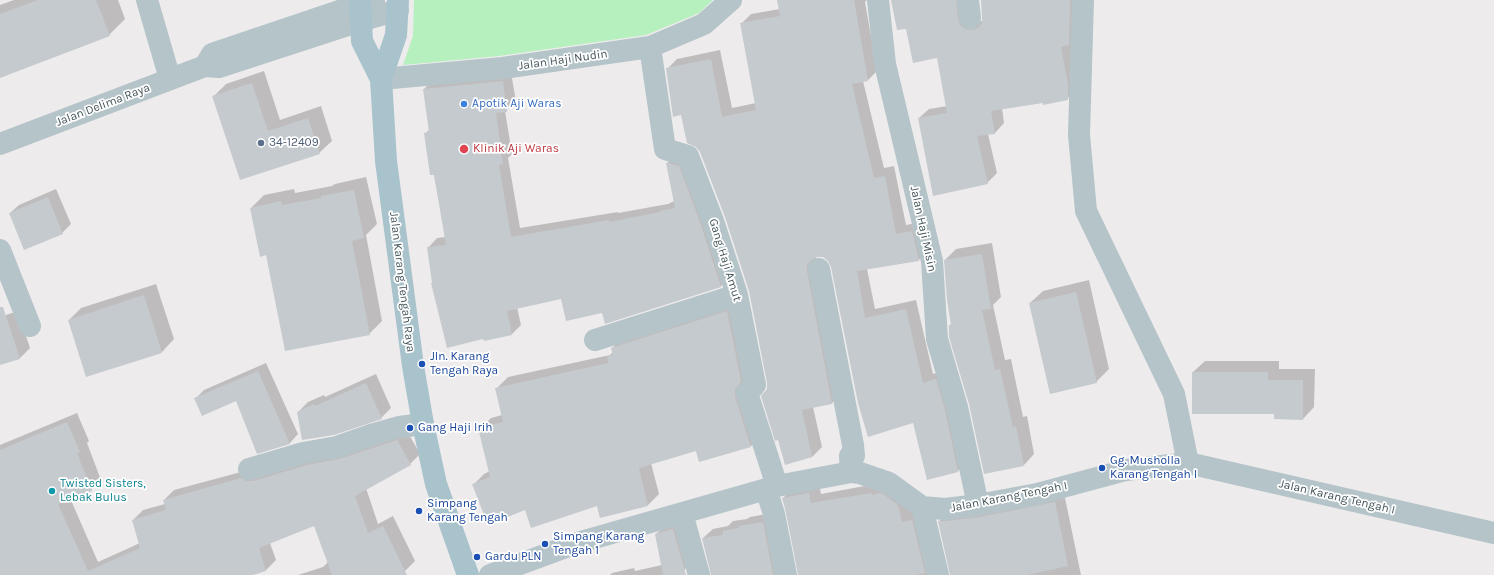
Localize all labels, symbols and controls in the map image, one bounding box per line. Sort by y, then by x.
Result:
street label: Jalan Haji Nudin [518,47,608,73]
street label: Jalan Delima Raya [54,80,152,130]
place label: Apotik Aji Waras [472,97,561,111]
marker: Apotik Aji Waras [459,99,469,109]
place label: 34-12409 [269,136,319,150]
marker: 34-12409 [256,138,266,148]
place label: Klinik Aji Waras [473,142,559,156]
marker: Klinik Aji Waras [458,143,470,155]
street label: Jalan Haji Misin [907,185,939,273]
street label: Jalan Karang Tengah Raya [386,211,418,353]
street label: Gang Haji Amut [706,217,744,303]
place label: Jln. Karang Tengah Raya [430,350,498,378]
marker: Jln. Karang Tengah Raya [417,359,427,369]
place label: Gang Haji Irih [418,421,493,435]
marker: Gang Haji Irih [405,423,415,433]
place label: Gg. Musholla Karang Tengah I [1110,454,1197,482]
marker: Gg. Musholla Karang Tengah I [1097,463,1107,473]
place label: Twisted Sisters, Lebak Bulus [60,477,146,505]
street label: Jalan Karang Tengah I [1278,477,1396,517]
street label: Jalan Karang Tengah I [949,479,1069,515]
marker: Twisted Sisters, Lebak Bulus [47,486,57,496]
place label: Simpang Karang Tengah [427,497,508,525]
marker: Simpang Karang Tengah [414,506,424,516]
place label: Simpang Karang Tengah 1 [553,530,644,558]
marker: Simpang Karang Tengah 1 [540,539,550,549]
place label: Gardu PLN [485,550,541,564]
marker: Gardu PLN [472,552,482,562]

